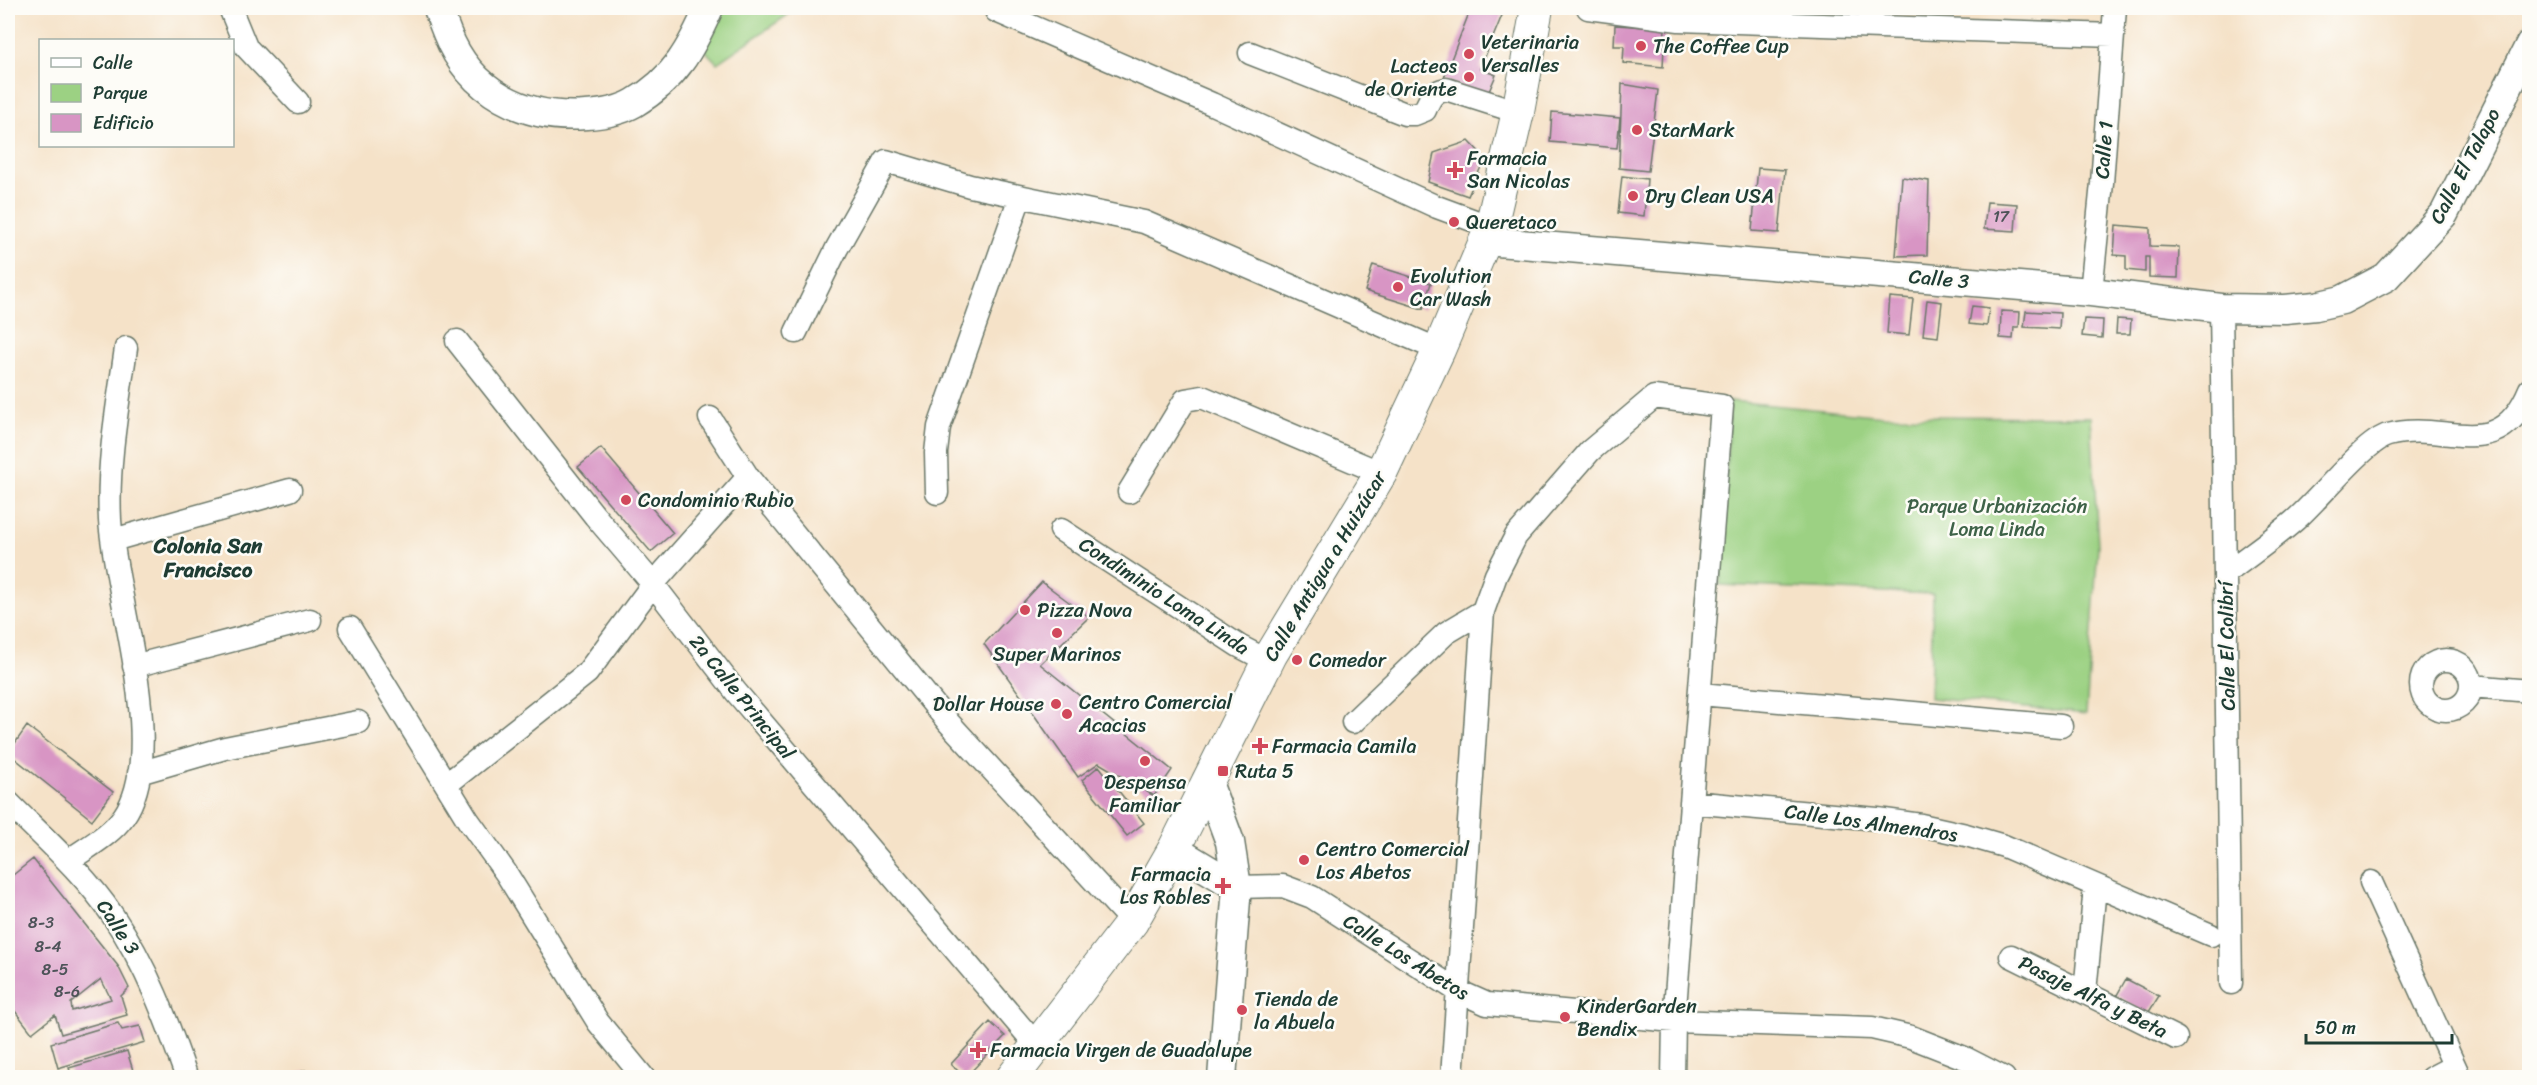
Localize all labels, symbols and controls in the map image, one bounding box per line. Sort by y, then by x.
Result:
place label: Veterinaria Versalles [1481,25,1579,83]
place label: The Coffee Cup [1653,29,1789,64]
legend [39,39,234,147]
marker: The Coffee Cup [1634,39,1648,53]
text: Calle [93,47,133,79]
marker: Veterinaria Versalles [1462,47,1476,61]
place label: Lacteos de Oriente [1365,49,1458,107]
marker: Lacteos de Oriente [1462,70,1476,84]
text: Parque [93,77,148,109]
street label: Calle El Talapo [2420,102,2510,230]
text: Edificio [93,107,154,139]
place label: StarMark [1649,113,1735,148]
street label: Calle 1 [2085,120,2123,180]
marker: StarMark [1630,123,1644,137]
place label: Farmacia San Nicolas [1467,141,1571,199]
marker: Farmacia San Nicolas [1448,163,1462,177]
place label: Dry Clean USA [1645,179,1774,214]
marker: Dry Clean USA [1626,189,1640,203]
house number: 17 [1993,202,2010,231]
place label: Queretaco [1466,205,1557,240]
marker: Queretaco [1447,215,1461,229]
place label: Evolution Car Wash [1410,259,1492,317]
street label: Calle 3 [1907,259,1971,299]
marker: Evolution Car Wash [1391,280,1405,294]
street label: Calle Antigua a Huizúcar [1254,463,1396,668]
place label: Condominio Rubio [638,483,794,518]
park label: Parque Urbanización Loma Linda [1907,489,2087,547]
marker: Condominio Rubio [619,493,633,507]
district label: Colonia San Francisco [153,527,263,589]
street label: Condiminio Loma Linda [1071,527,1257,665]
street label: Calle El Colibrí [2208,579,2246,711]
place label: Pizza Nova [1037,593,1132,628]
marker: Pizza Nova [1018,603,1032,617]
street label: 2a Calle Principal [680,626,805,769]
marker: Super Marinos [1050,626,1064,640]
place label: Super Marinos [993,637,1122,672]
place label: Comedor [1309,643,1387,678]
marker: Comedor [1290,653,1304,667]
place label: Centro Comercial Acacias [1078,685,1234,743]
place label: Dollar House [933,687,1044,722]
marker: Dollar House [1049,697,1063,711]
marker: Centro Comercial Acacias [1060,707,1074,721]
place label: Farmacia Camila [1272,729,1416,764]
marker: Farmacia Camila [1253,739,1267,753]
marker: Despensa Familiar [1138,754,1152,768]
place label: Ruta 5 [1235,754,1294,789]
marker: Ruta 5 [1216,764,1230,778]
place label: Despensa Familiar [1104,765,1186,823]
street label: Calle Los Almendros [1782,794,1961,853]
place label: Centro Comercial Los Abetos [1316,832,1471,890]
marker: Centro Comercial Los Abetos [1297,853,1311,867]
place label: Farmacia Los Robles [1120,857,1212,915]
marker: Farmacia Los Robles [1216,879,1230,893]
street label: Calle 3 [87,892,149,962]
street label: Calle Los Abetos [1336,904,1477,1010]
house number: 8-3 [28,908,54,937]
house number: 8-4 [34,932,62,961]
street label: Pasaje Alfa y Beta [2012,946,2174,1048]
house number: 8-5 [42,955,69,984]
house number: 8-6 [54,977,80,1006]
place label: Tienda de la Abuela [1254,982,1338,1040]
place label: KinderGarden Bendix [1577,989,1697,1047]
marker: Tienda de la Abuela [1235,1003,1249,1017]
scale bar [2306,1007,2452,1045]
marker: KinderGarden Bendix [1558,1010,1572,1024]
text: 50 m [2315,1012,2356,1044]
place label: Farmacia Virgen de Guadalupe [990,1033,1252,1068]
marker: Farmacia Virgen de Guadalupe [971,1043,985,1057]

